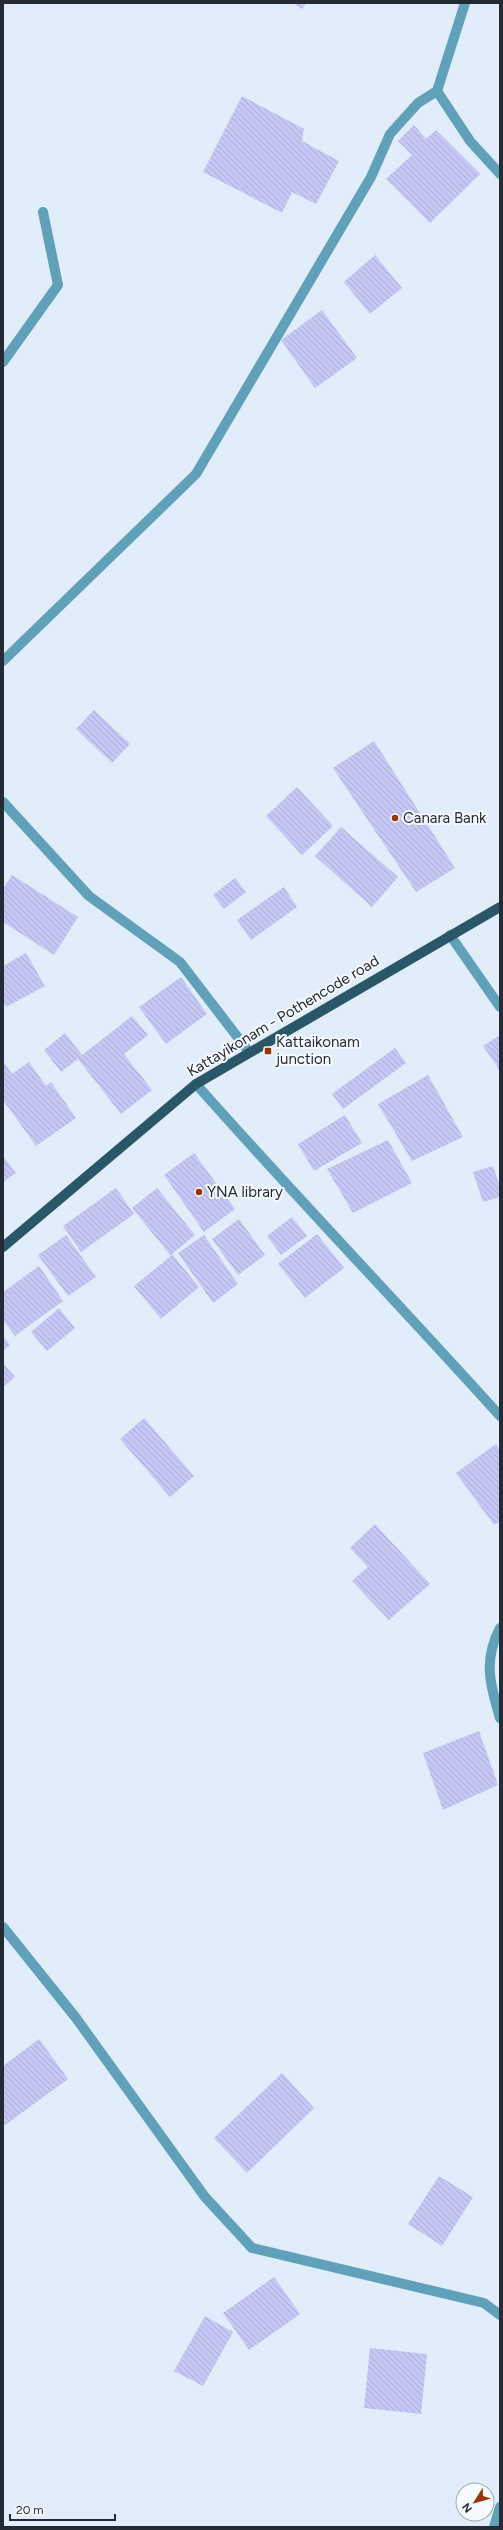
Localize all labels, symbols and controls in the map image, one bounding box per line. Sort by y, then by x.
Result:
place label: Canara Bank [403,809,487,827]
marker: Canara Bank [390,813,400,823]
street label: Kattayikonam - Pothencode road [184,951,382,1081]
place label: Kattaikonam junction [275,1033,360,1068]
marker: Kattaikonam junction [263,1046,273,1056]
place label: YNA library [207,1183,283,1201]
marker: YNA library [194,1187,204,1197]
north arrow [455,2482,495,2522]
scale bar [10,2496,115,2522]
text: N [460,2500,475,2515]
text: 20 m [16,2503,44,2517]

